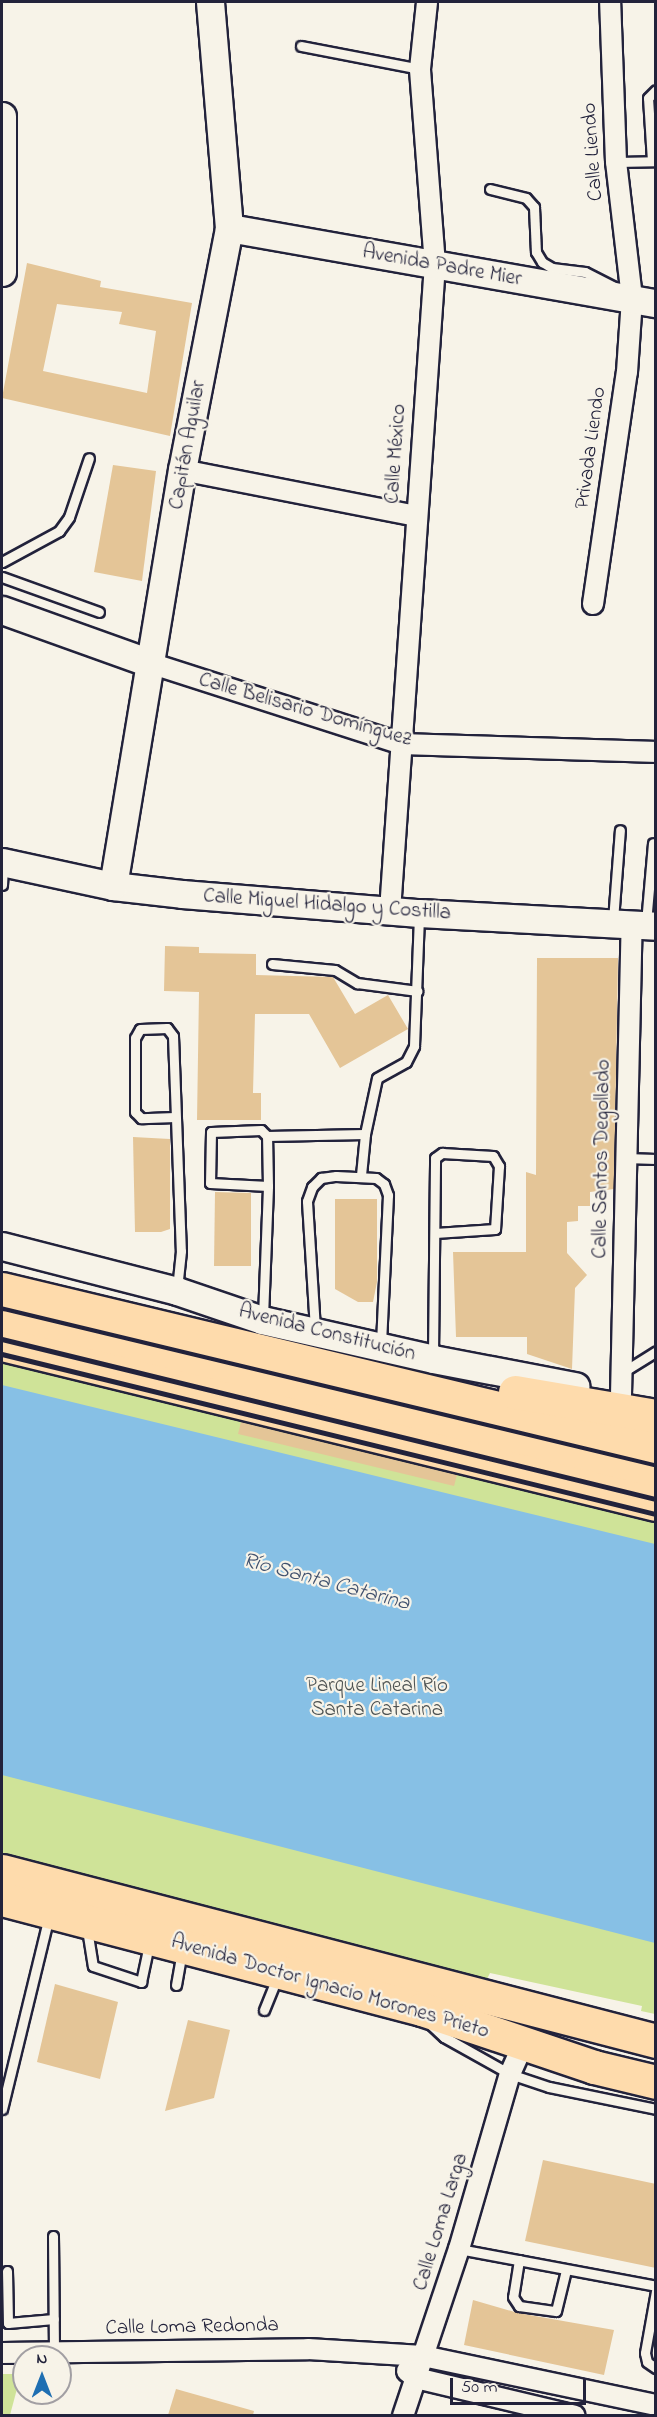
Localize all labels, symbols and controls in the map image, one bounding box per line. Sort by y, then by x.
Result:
street label: Calle Liendo [577,102,609,202]
street label: Avenida Padre Mier [360,240,524,292]
street label: Capitán Aguilar [164,378,212,512]
street label: Privada Liendo [570,385,612,511]
street label: Calle México [380,403,412,505]
street label: Calle Belisario Domínguez [196,668,414,752]
street label: Calle Miguel Hidalgo y Costilla [202,884,452,926]
street label: Calle Santos Degollado [588,1059,616,1259]
street label: Avenida Constitución [236,1299,418,1367]
water label: Río Santa Catarina [240,1548,412,1618]
park label: Parque Lineal Río Santa Catarina [306,1673,448,1723]
street label: Avenida Doctor Ignacio Morones Prieto [168,1929,492,2045]
street label: Calle Loma Larga [408,2150,474,2294]
street label: Calle Loma Redonda [105,2313,279,2341]
north arrow [12,2345,72,2405]
text: N [37,2347,47,2371]
scale bar [453,2366,590,2404]
text: 50 m [461,2375,498,2401]

